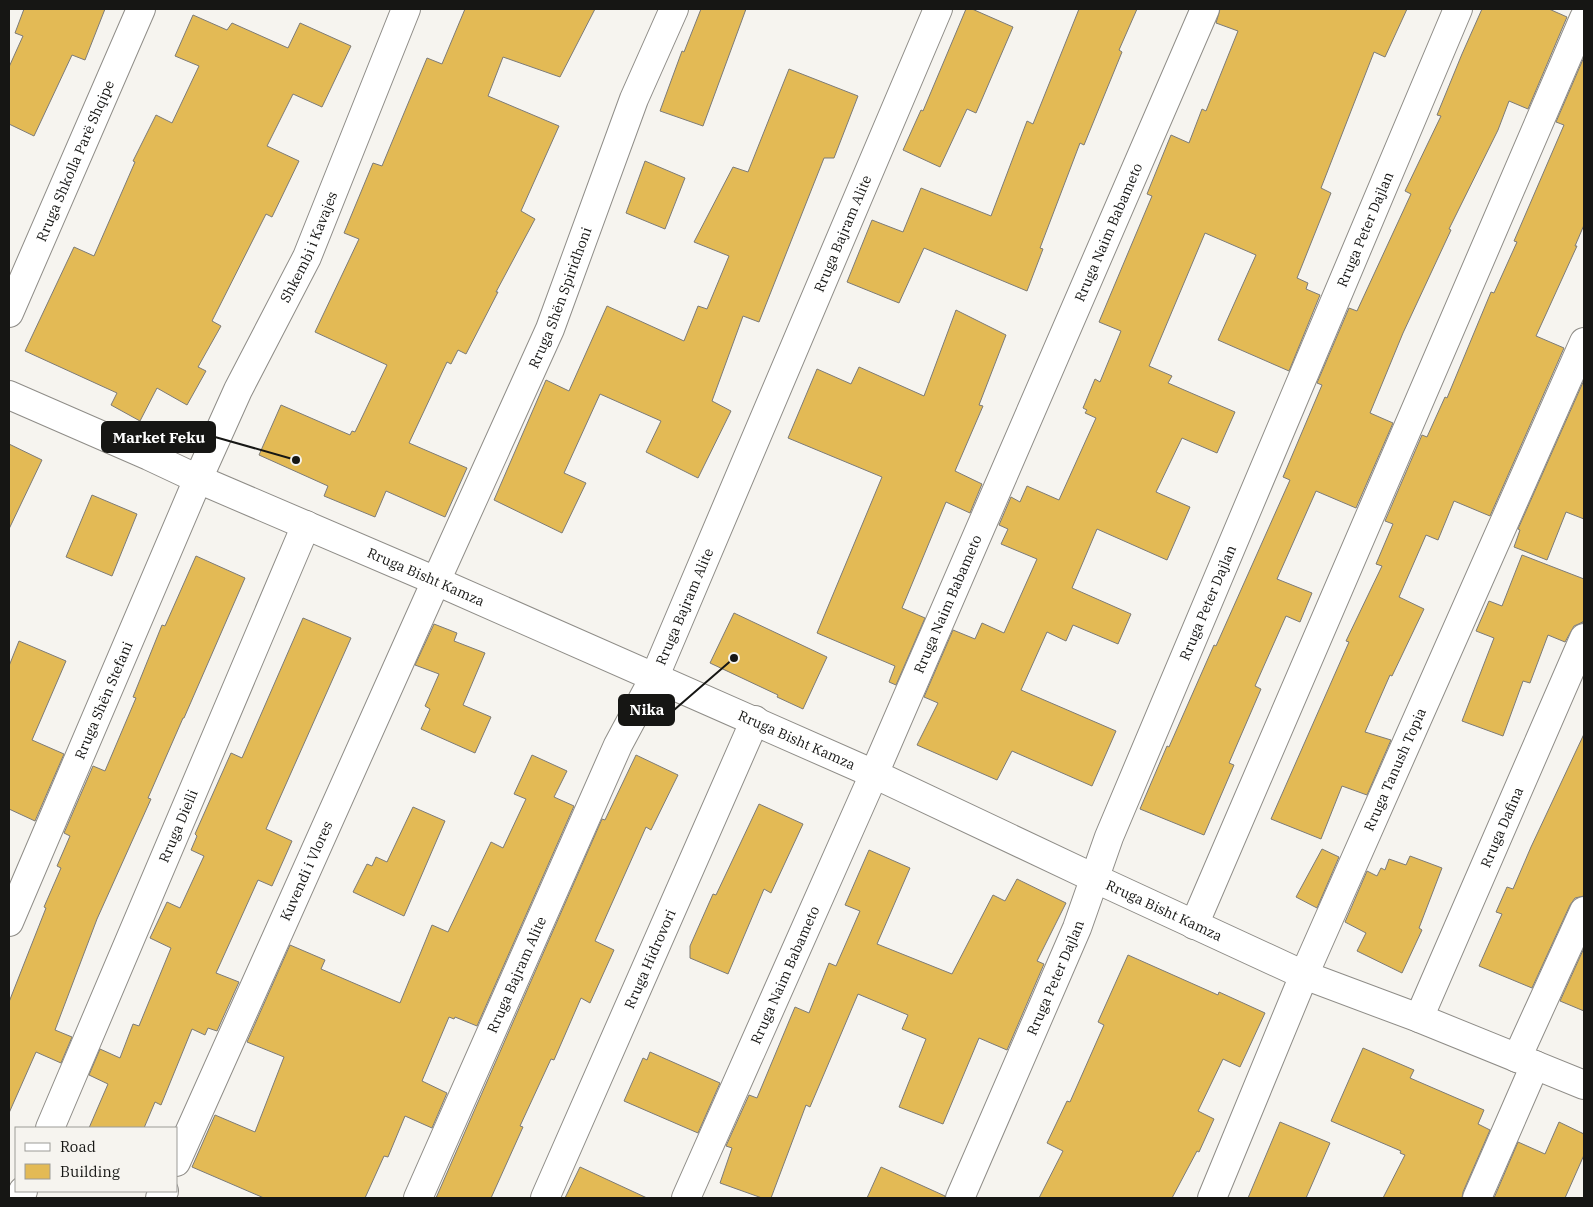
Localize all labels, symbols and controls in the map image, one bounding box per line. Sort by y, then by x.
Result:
street label: Rruga Shkolla Parë Shqipe [32,77,118,244]
street label: Rruga Naim Babameto [1070,160,1146,304]
street label: Rruga Peter Dajlan [1333,169,1397,290]
street label: Rruga Bajram Alite [810,172,875,295]
street label: Shkembi i Kavajes [276,188,341,306]
street label: Rruga Shën Spiridhoni [524,225,595,371]
callout: Market Feku [102,422,215,452]
text: Market Feku [113,428,205,447]
street label: Rruga Naim Babameto [910,532,985,676]
street label: Rruga Peter Dajlan [1175,542,1240,663]
street label: Rruga Bisht Kamza [365,544,488,610]
street label: Rruga Bajram Alite [652,545,717,668]
street label: Rruga Shën Stefani [71,639,137,762]
callout: Nika [619,695,674,725]
text: Nika [630,700,665,719]
street label: Rruga Tanush Topia [1360,705,1430,834]
street label: Rruga Bisht Kamza [735,706,858,774]
street label: Rruga Dafina [1476,784,1527,870]
street label: Rruga Dielli [155,787,202,865]
street label: Kuvendi i Vlores [276,818,337,924]
street label: Rruga Bisht Kamza [1103,876,1225,945]
street label: Rruga Naim Babameto [746,903,823,1047]
street label: Rruga Hidrovori [620,906,680,1012]
street label: Rruga Bajram Alite [483,914,550,1036]
street label: Rruga Peter Dajlan [1023,918,1088,1038]
legend [15,1127,178,1192]
text: Road [60,1137,96,1156]
text: Building [60,1162,120,1181]

